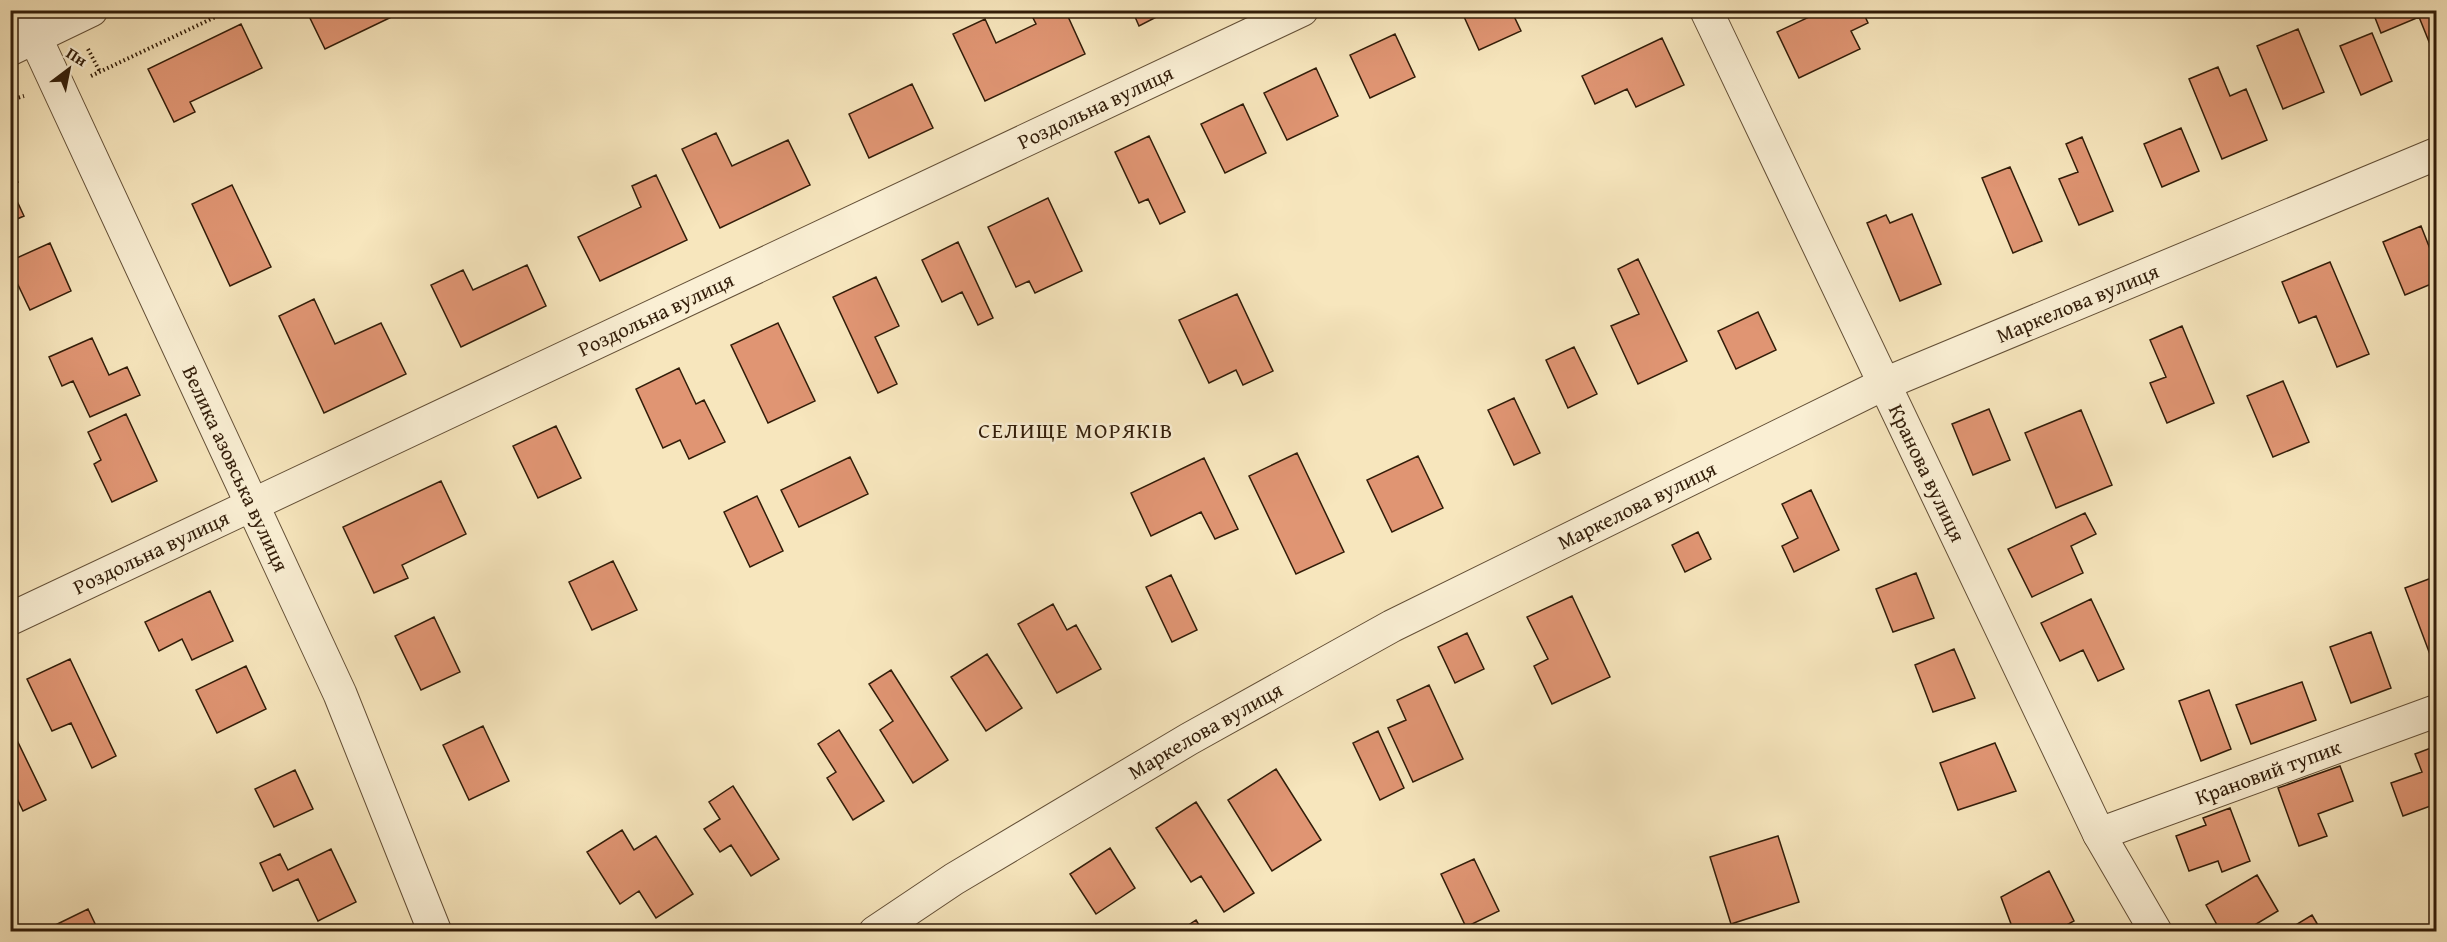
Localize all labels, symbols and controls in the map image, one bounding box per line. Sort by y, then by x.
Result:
north arrow [39,39,99,99]
text: Пн [62,41,92,72]
street label: Роздольна вулиця [1012,57,1179,157]
street label: Маркелова вулиця [1991,255,2164,351]
street label: Роздольна вулиця [573,264,739,364]
street label: Велика азовська вулиця [175,360,297,577]
street label: Кранова вулиця [1881,399,1974,547]
district label: СЕЛИЩЕ МОРЯКІВ [978,414,1174,446]
street label: Маркелова вулиця [1552,453,1722,557]
street label: Роздольна вулиця [68,502,234,602]
street label: Маркелова вулиця [1122,674,1288,787]
street label: Крановий тупик [2191,731,2345,813]

